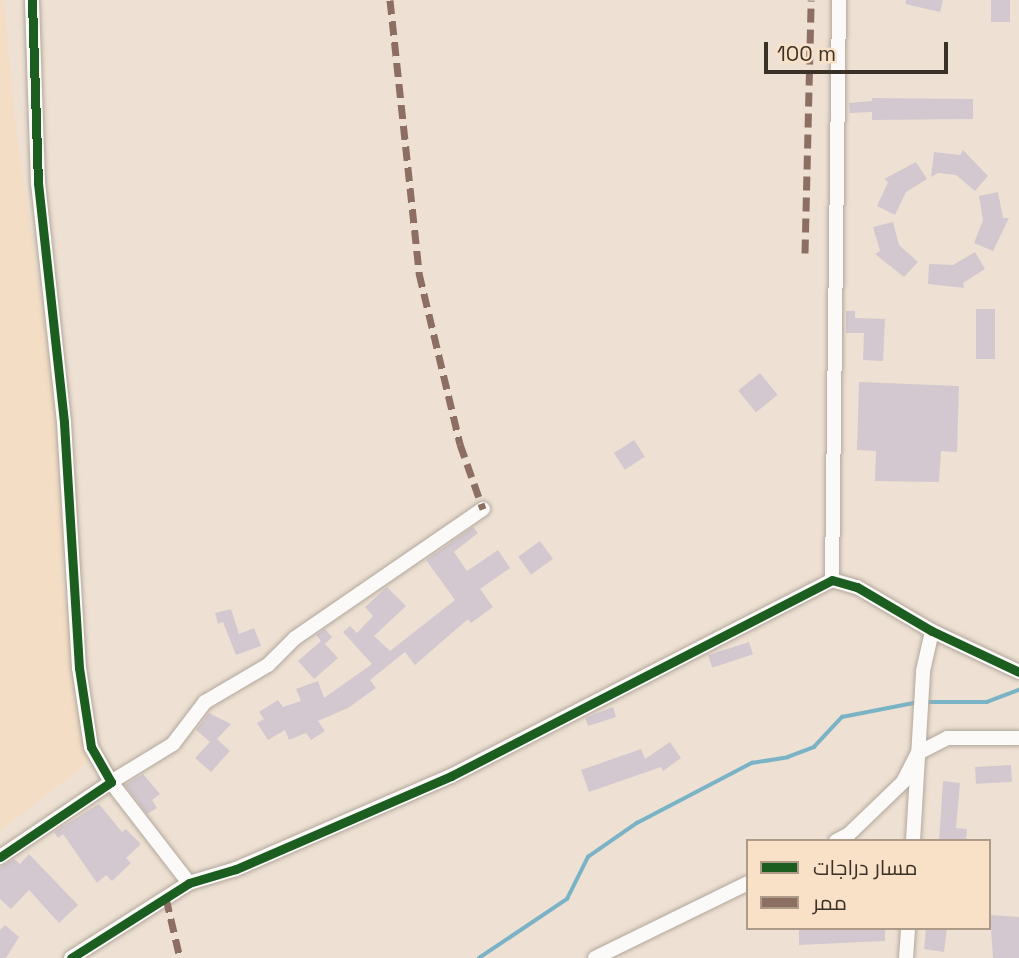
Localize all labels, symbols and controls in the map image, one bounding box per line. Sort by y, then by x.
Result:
scale bar [767,28,951,72]
text: 100 m [777,40,836,67]
legend [746,839,991,930]
text: مسار دراجات [813,854,917,881]
text: ممر [813,889,847,916]

